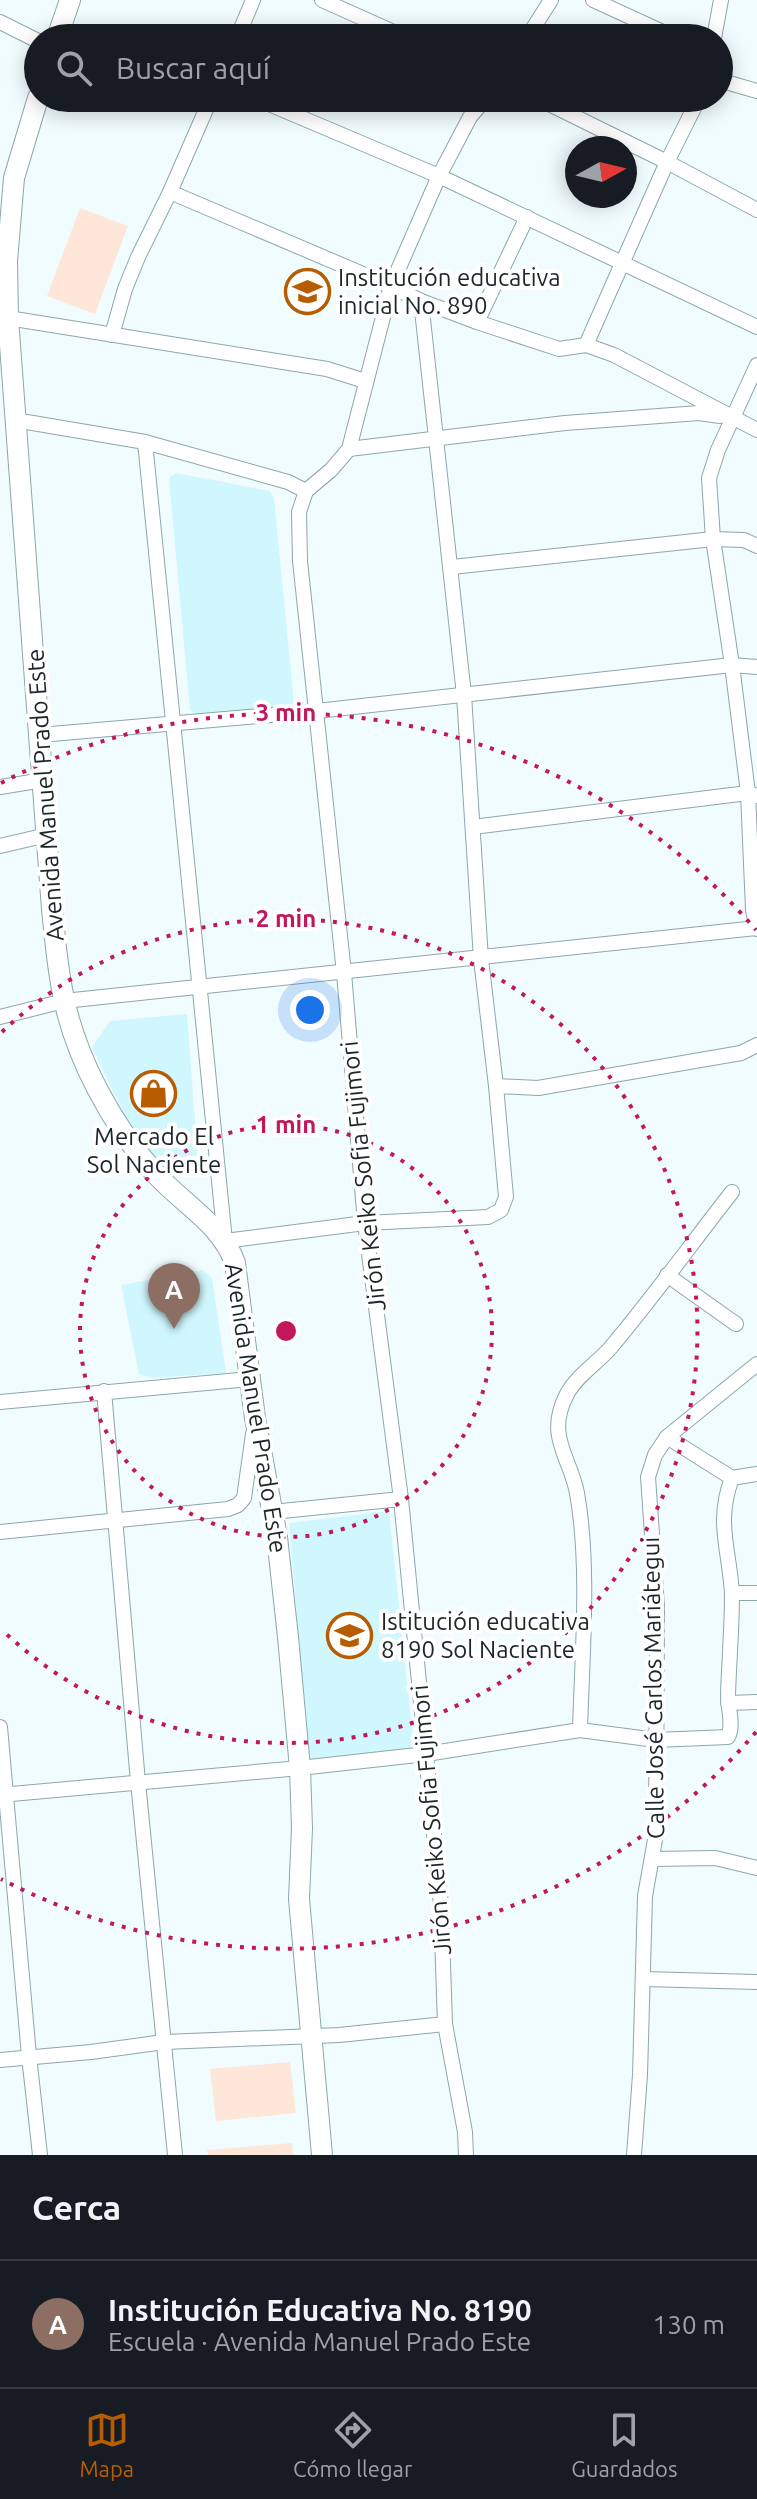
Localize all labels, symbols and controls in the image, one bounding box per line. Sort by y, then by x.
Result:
search box [24,24,733,112]
icon: search [52,46,96,90]
text: Buscar aquí [116,51,270,85]
north arrow [565,136,637,208]
place label: Institución educativa inicial No. 890 [338,264,561,319]
school or university icon: Institución educativa inicial No. 890 [283,267,331,315]
street label: Avenida Manuel Prado Este [21,648,69,942]
text: 3 min [256,699,316,726]
text: 2 min [256,905,316,932]
your location [290,990,330,1030]
street label: Jirón Keiko Sofia Fujimori [335,1040,391,1312]
shop icon: Mercado El Sol Naciente [130,1070,178,1118]
text: 1 min [256,1111,316,1138]
place label: Mercado El Sol Naciente [87,1123,221,1178]
street label: Avenida Manuel Prado Este [220,1261,292,1555]
pin: A [148,1263,200,1329]
centre of rings [272,1317,300,1345]
street label: Calle José Carlos Mariátegui [637,1537,669,1839]
place label: Istitución educativa 8190 Sol Naciente [381,1608,590,1663]
school or university icon: Istitución educativa 8190 Sol Naciente [326,1611,374,1659]
street label: Jirón Keiko Sofia Fujimori [406,1684,456,1956]
text: Cerca [32,2188,121,2226]
text: Institución Educativa No. 8190 [108,2293,532,2327]
text: A [49,2310,67,2339]
text: 130 m [653,2310,725,2339]
text: Escuela · Avenida Manuel Prado Este [108,2327,531,2356]
tab: Mapa [79,2408,134,2481]
tab: Cómo llegar [293,2408,412,2481]
tab: Guardados [571,2408,677,2481]

